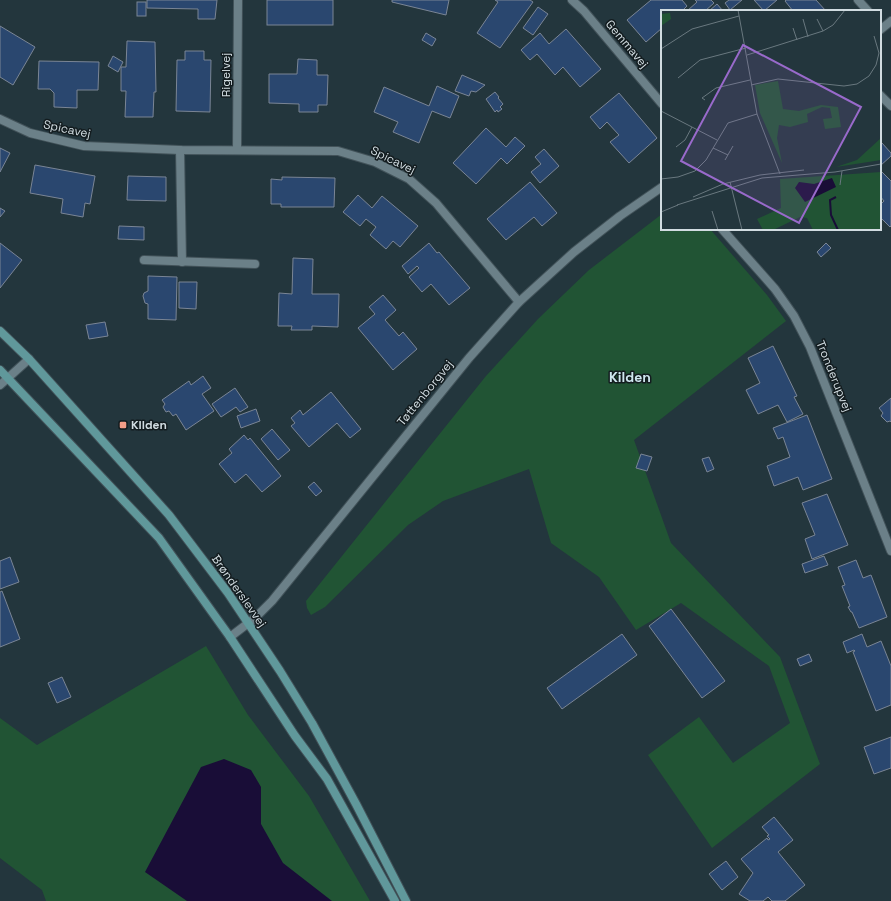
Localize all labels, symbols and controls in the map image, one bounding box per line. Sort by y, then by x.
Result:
inset map [661,10,881,230]
street label: Gemmavej [602,16,652,72]
street label: Rigelvej [218,53,234,97]
street label: Spicavej [42,116,92,142]
street label: Spicavej [368,142,418,178]
street label: Tronderupvej [812,338,856,414]
street label: Tøttenborgvej [393,357,457,429]
district label: Kilden [609,368,651,386]
place label: Kilden [131,417,167,433]
marker: Kilden [118,420,128,430]
street label: Brønderslevvej [208,552,270,630]

